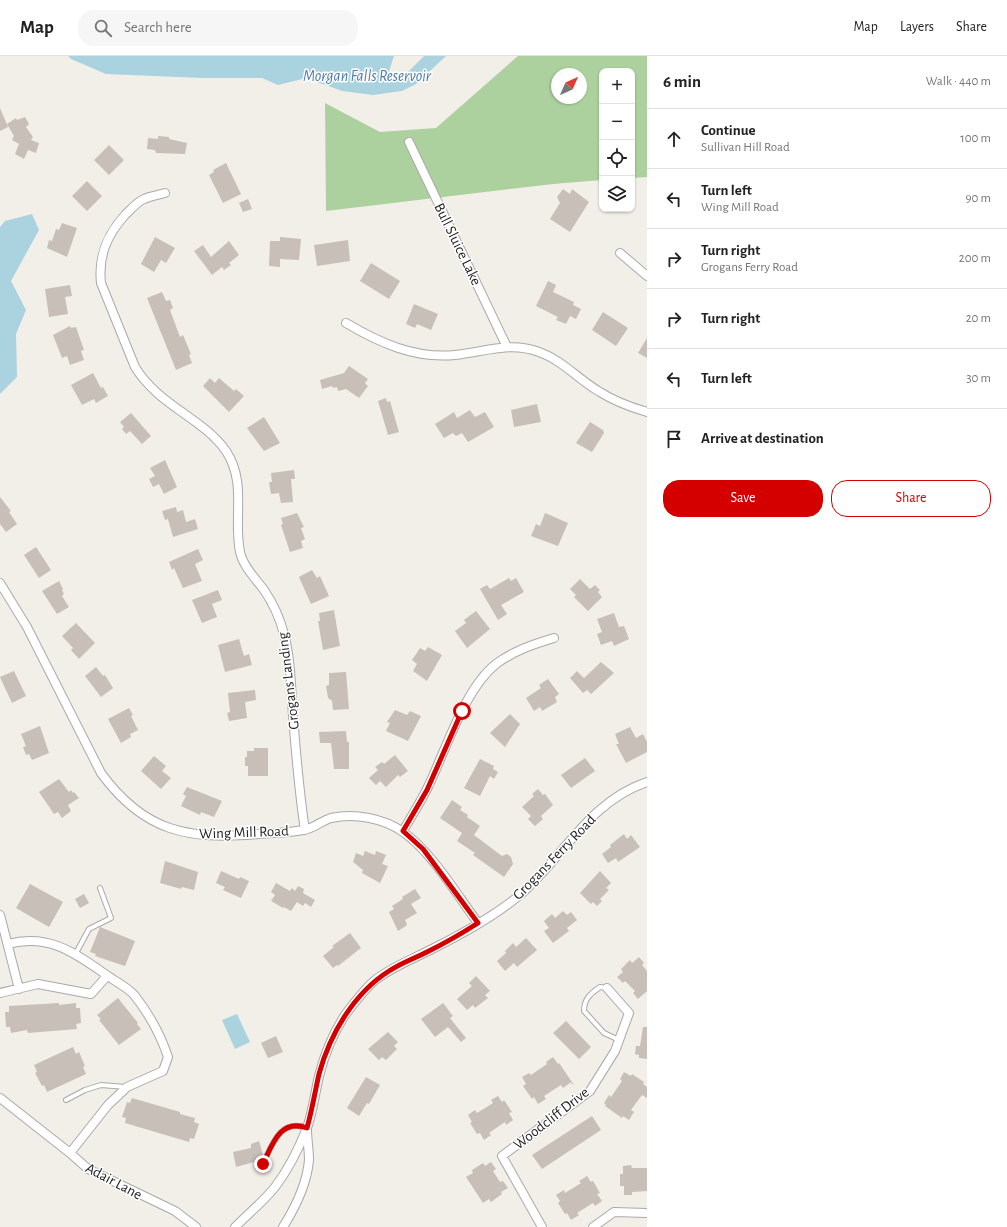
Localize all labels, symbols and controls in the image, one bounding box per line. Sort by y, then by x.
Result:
search box [78,10,358,46]
icon: search [92,17,114,39]
text: Map [20,18,54,37]
text: Search here [124,20,192,35]
text: Map [853,20,878,34]
text: Layers [900,20,934,34]
text: Share [956,20,987,34]
water label: Morgan Falls Reservoir [303,68,432,84]
north arrow [551,68,587,104]
map controls [599,68,635,212]
button: + [599,68,635,104]
text: 6 min [663,73,701,90]
text: Walk · 440 m [926,75,991,88]
button: − [599,104,635,140]
text: Continue [701,123,756,138]
icon: ahead [663,128,685,150]
text: 100 m [960,132,991,145]
button: locate [599,140,635,176]
text: Sullivan Hill Road [701,141,790,154]
button: layers [599,176,635,212]
text: Turn left [701,183,752,198]
icon: left [663,188,685,210]
text: 90 m [965,192,991,205]
street label: Bull Sluice Lake [431,201,484,288]
text: Wing Mill Road [701,201,779,214]
text: Turn right [701,243,760,258]
icon: right [663,248,685,270]
text: 200 m [959,252,991,265]
text: Grogans Ferry Road [701,261,798,274]
icon: right [663,308,685,330]
text: Turn right [701,311,760,326]
text: 20 m [966,312,991,325]
icon: left [663,368,685,390]
text: Turn left [701,371,752,386]
text: 30 m [966,372,991,385]
icon: arrive [663,428,685,450]
text: Arrive at destination [701,431,824,446]
button: Save [663,480,823,517]
button: Share [831,480,991,517]
street label: Grogans Landing [275,631,302,730]
route start [453,702,471,720]
street label: Grogans Ferry Road [510,812,599,903]
street label: Wing Mill Road [199,823,289,842]
street label: Woodcliff Drive [511,1084,592,1152]
route end [254,1155,272,1173]
street label: Adair Lane [83,1160,145,1203]

